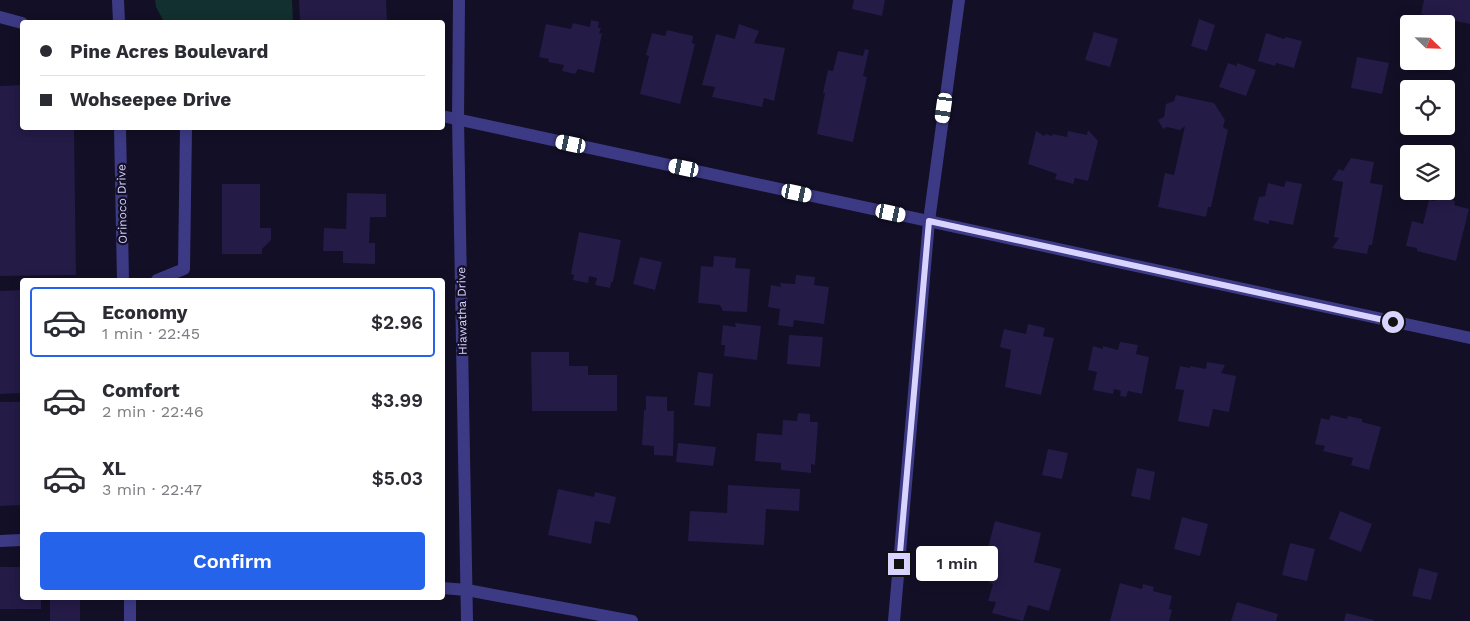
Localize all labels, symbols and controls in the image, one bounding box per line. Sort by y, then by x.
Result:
north arrow [1400,15,1455,70]
map controls [1400,15,1455,200]
text: Pine Acres Boulevard [70,40,268,63]
button: locate [1400,80,1455,135]
text: Wohseepee Drive [70,88,231,111]
car [934,92,953,124]
car [554,134,587,154]
button: layers [1400,145,1455,200]
car [667,158,700,178]
street label: Orinoco Drive [114,164,130,244]
car [780,183,813,203]
car [874,203,907,223]
street label: Hiawatha Drive [454,267,470,355]
icon: car [42,300,87,345]
text: Economy [102,301,187,324]
text: $2.96 [371,311,423,334]
route start [1382,311,1404,333]
text: 1 min · 22:45 [102,324,200,343]
icon: car [42,378,87,423]
text: Comfort [102,379,180,402]
text: $3.99 [371,389,423,412]
text: 2 min · 22:46 [102,402,204,421]
icon: car [42,456,87,501]
text: XL [102,457,126,480]
text: $5.03 [372,467,423,490]
text: 3 min · 22:47 [102,480,202,499]
button: Confirm [40,532,425,590]
callout: 1 min [916,546,999,582]
route end [888,553,910,575]
text: 1 min [936,554,978,573]

